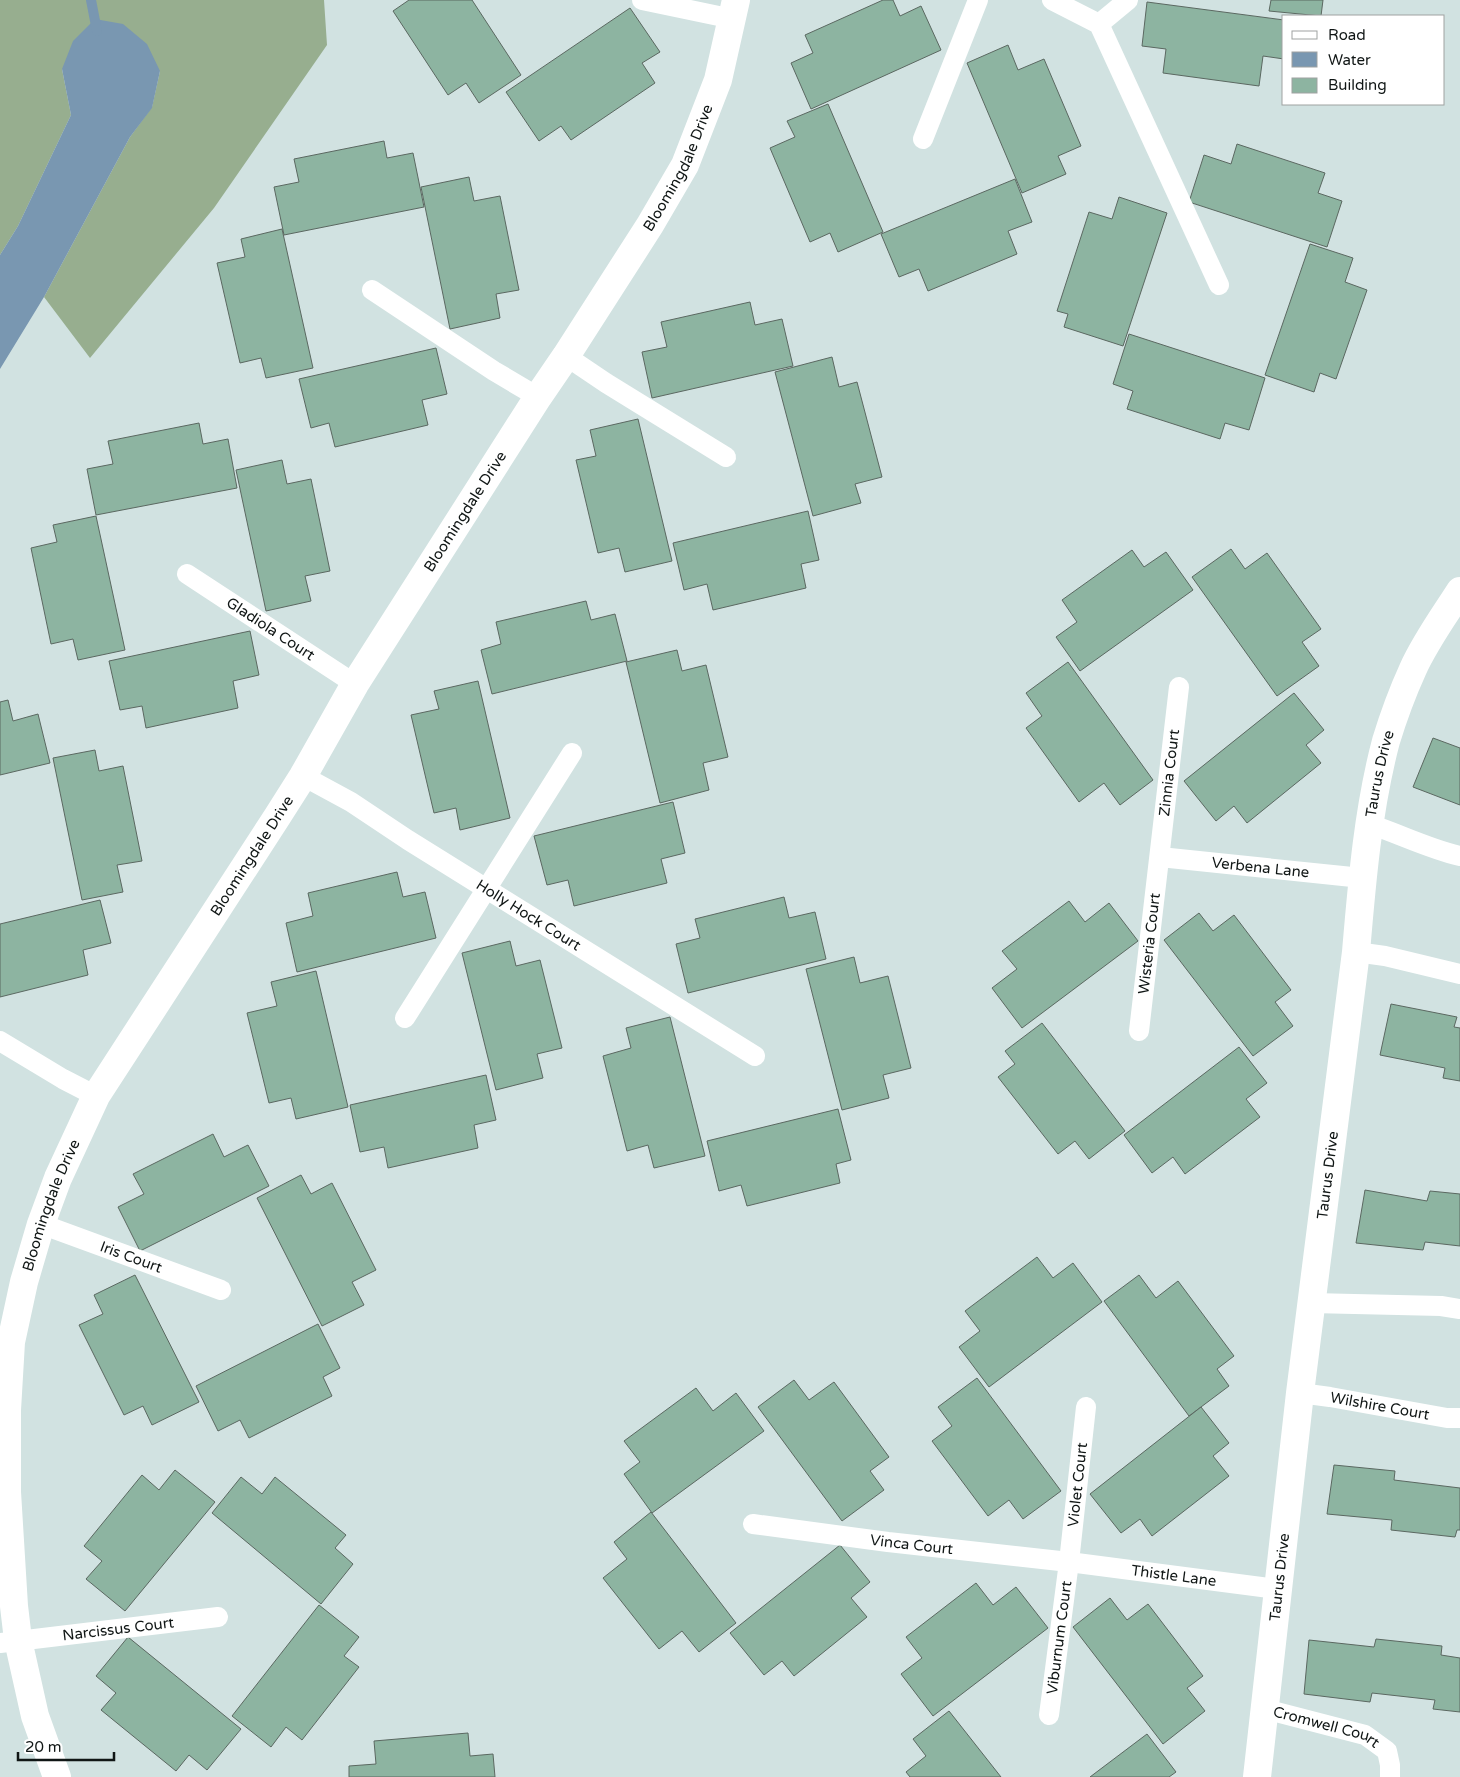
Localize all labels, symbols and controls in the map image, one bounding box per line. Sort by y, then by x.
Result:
legend [1282,15,1445,105]
text: Road [1328,26,1366,44]
text: Water [1328,51,1371,69]
text: Building [1328,76,1387,94]
street label: Bloomingdale Drive [639,102,717,235]
street label: Bloomingdale Drive [420,448,510,575]
street label: Gladiola Court [223,593,318,664]
street label: Zinnia Court [1155,728,1183,817]
street label: Taurus Drive [1362,728,1398,818]
street label: Bloomingdale Drive [206,792,297,919]
street label: Verbena Lane [1211,853,1310,881]
street label: Holly Hock Court [473,876,584,954]
street label: Wisteria Court [1134,892,1164,995]
street label: Taurus Drive [1313,1130,1342,1220]
street label: Bloomingdale Drive [19,1136,84,1273]
street label: Iris Court [98,1237,165,1277]
street label: Wilshire Court [1329,1388,1431,1424]
street label: Violet Court [1064,1441,1091,1528]
street label: Vinca Court [869,1531,954,1558]
street label: Taurus Drive [1266,1532,1293,1622]
street label: Thistle Lane [1130,1561,1217,1590]
street label: Viburnum Court [1043,1580,1075,1695]
street label: Narcissus Court [61,1613,175,1644]
street label: Cromwell Court [1271,1703,1383,1752]
scale bar [18,1730,114,1762]
text: 20 m [25,1738,62,1756]

